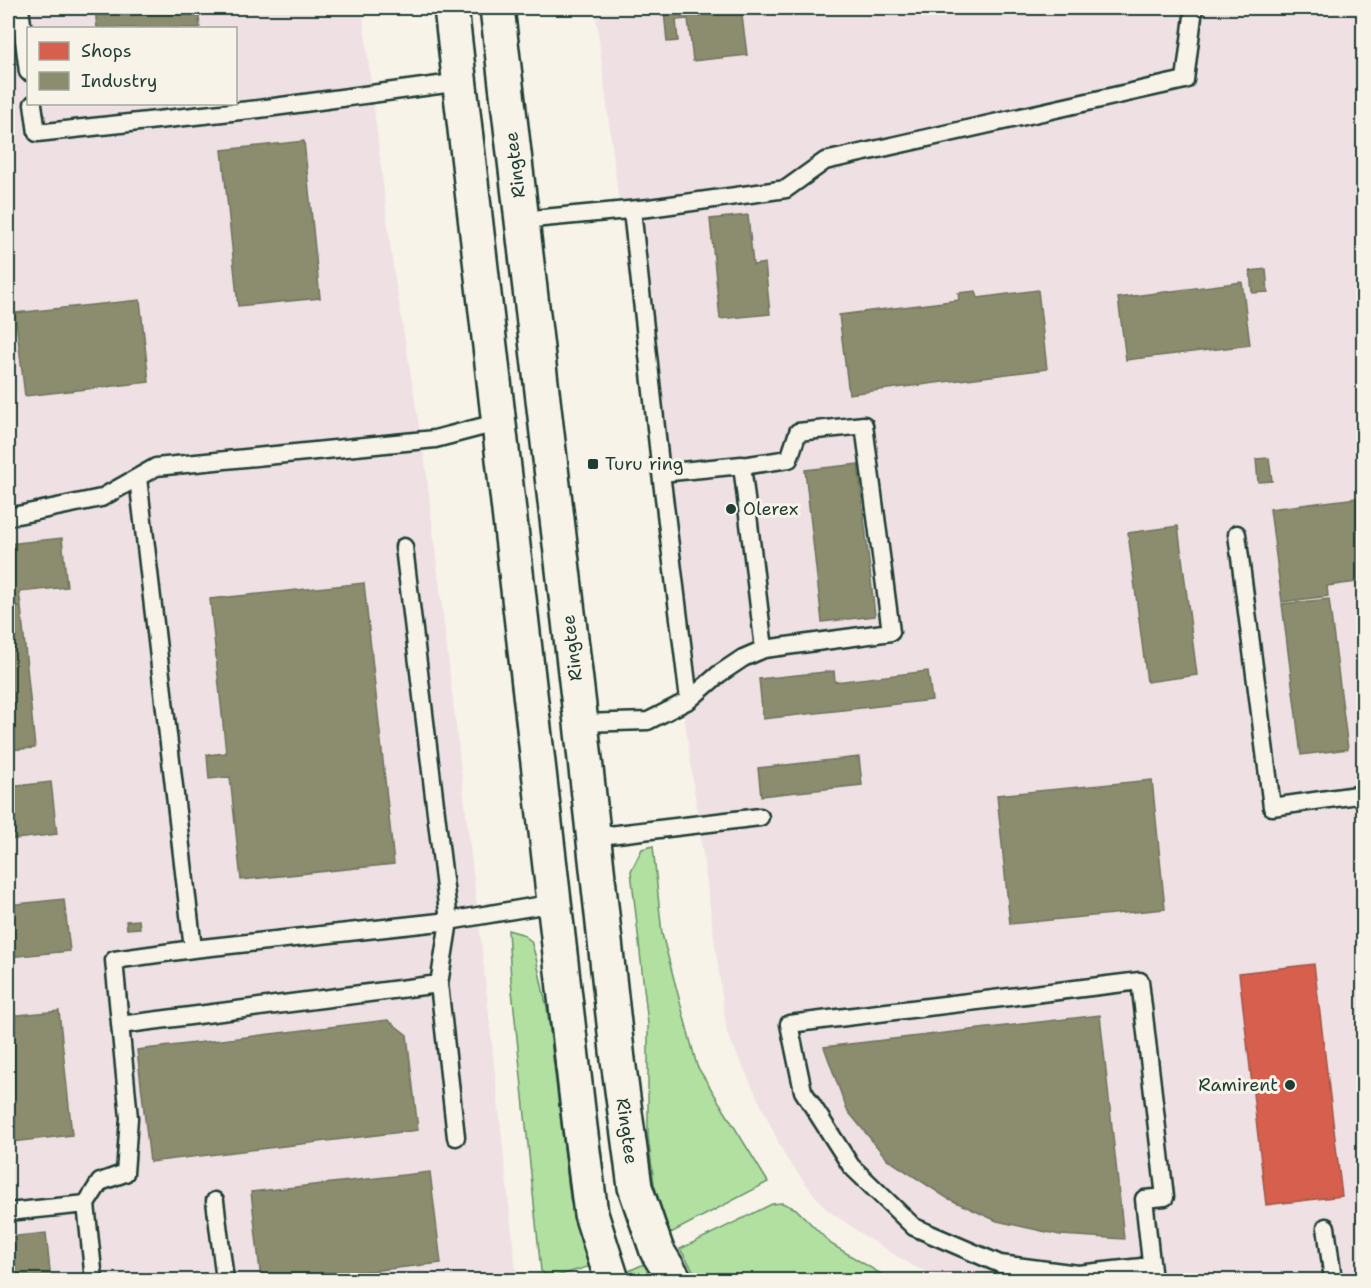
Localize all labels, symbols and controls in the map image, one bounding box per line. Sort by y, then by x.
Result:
legend [27,27,237,105]
text: Shops [81,39,132,63]
text: Industry [81,69,157,93]
street label: Ringtee [499,131,531,199]
place label: Turu ring [605,452,684,476]
marker: Turu ring [586,457,600,471]
place label: Olerex [743,497,798,521]
marker: Olerex [724,502,738,516]
street label: Ringtee [556,614,588,682]
place label: Ramirent [1198,1073,1278,1097]
marker: Ramirent [1283,1078,1297,1092]
street label: Ringtee [610,1096,644,1166]

